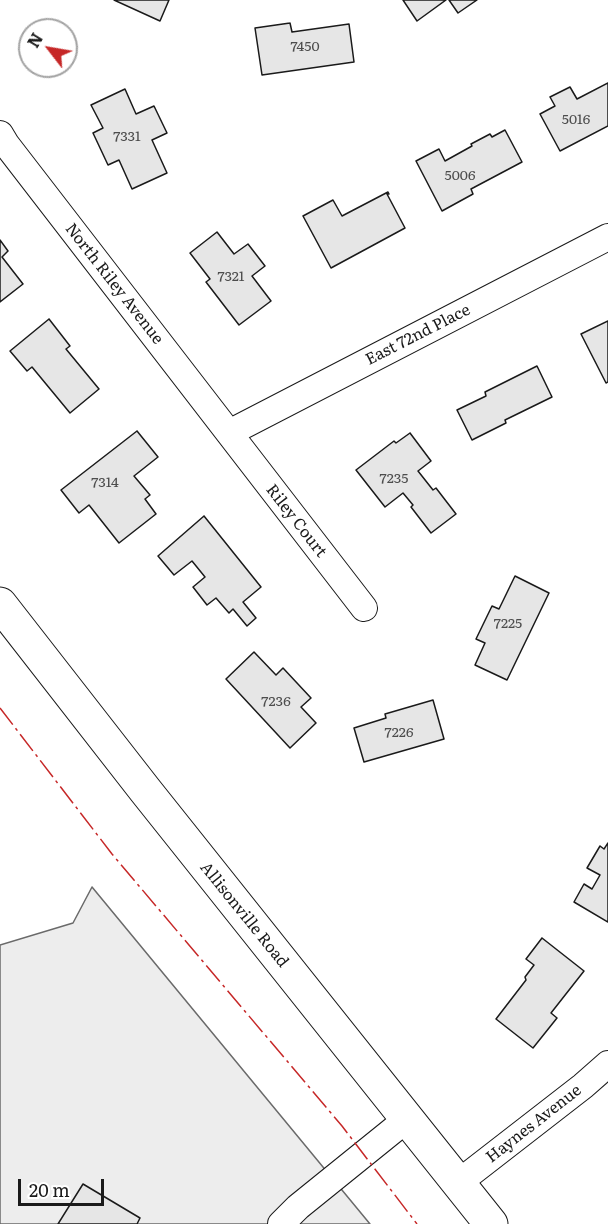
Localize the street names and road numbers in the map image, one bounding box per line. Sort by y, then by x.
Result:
street label: North Riley Avenue [61,220,167,348]
street label: East 72nd Place [362,300,474,370]
street label: Riley Court [262,481,330,561]
street label: Allisonville Road [196,858,292,972]
street label: Haynes Avenue [483,1081,585,1167]

